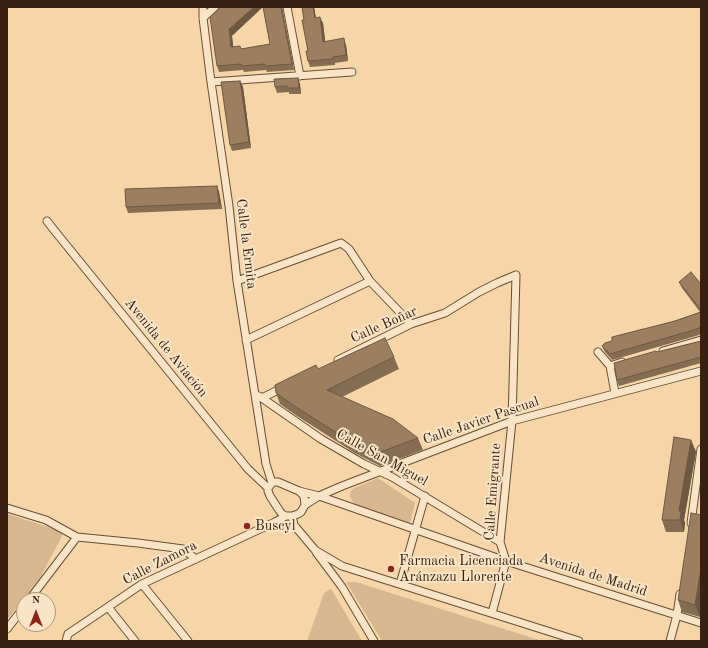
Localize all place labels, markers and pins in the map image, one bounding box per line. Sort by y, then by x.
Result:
place label: Buscyl [255,518,296,534]
marker: Buscyl [242,521,252,531]
place label: Farmacia Licenciada Aránzazu Llorente [399,553,523,586]
marker: Farmacia Licenciada Aránzazu Llorente [386,564,396,574]

